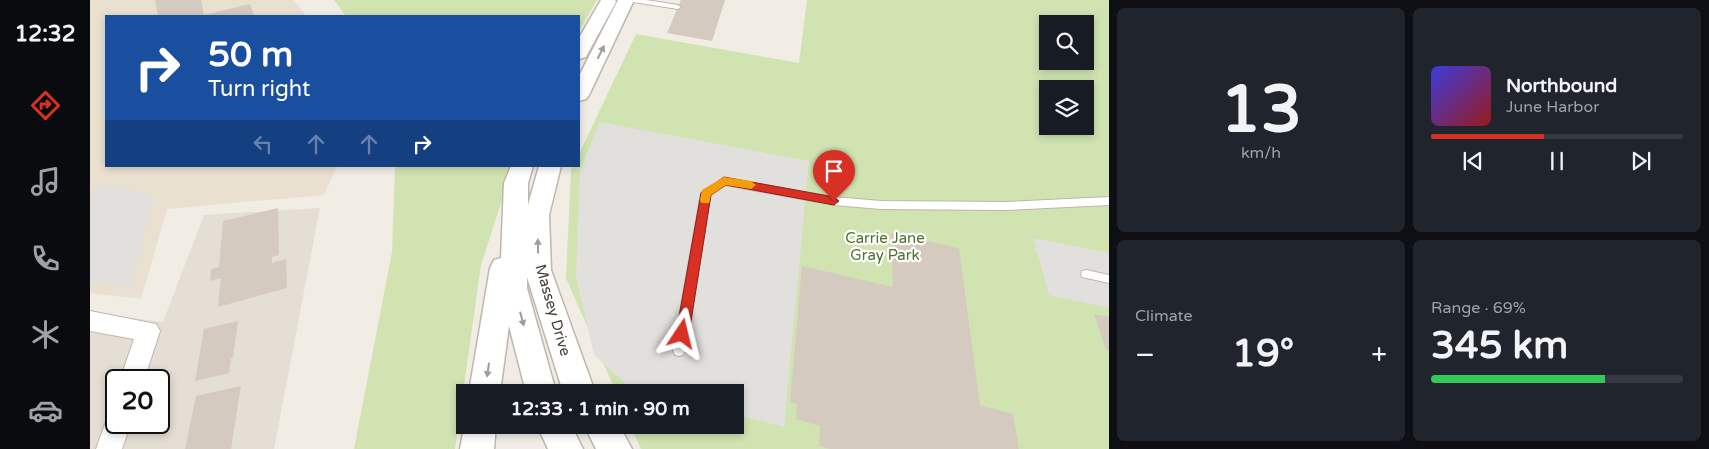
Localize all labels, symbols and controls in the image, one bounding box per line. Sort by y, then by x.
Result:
map controls [1039,15,1094,135]
button: search [1039,15,1094,70]
text: 12:32 [15,21,75,47]
text: 50 m [208,34,293,76]
icon: right [125,35,190,100]
one-way arrow [597,45,605,59]
text: 13 [1220,71,1302,150]
text: Northbound [1506,75,1617,97]
text: Turn right [208,76,310,102]
button: layers [1039,80,1094,135]
icon: directions [28,88,63,123]
text: June Harbor [1506,97,1599,117]
icon: left [249,130,277,158]
icon: ahead [302,130,330,158]
icon: ahead [355,130,383,158]
icon: right [408,130,436,158]
text: km/h [1241,143,1281,163]
icon: previous [1459,147,1487,175]
icon: pause [1543,147,1571,175]
icon: next [1627,147,1655,175]
pin [813,150,855,201]
icon: arrive [820,157,848,185]
icon: music [28,164,63,199]
park label: Carrie Jane Gray Park [845,229,925,264]
one-way arrow [534,238,542,254]
icon: phone [28,241,63,276]
street label: Massey Drive [531,262,575,358]
text: Range · 69% [1431,298,1526,318]
text: Climate [1135,306,1193,326]
position arrow [655,307,707,359]
one-way arrow [518,311,526,326]
icon: climate [28,317,63,352]
text: 345 km [1431,323,1568,369]
text: 19° [1232,331,1294,377]
text: − [1135,338,1155,372]
text: + [1371,338,1387,372]
one-way arrow [484,363,492,379]
speed limit sign: 20 [105,369,170,434]
icon: car [28,393,63,428]
text: 12:33 · 1 min · 90 m [510,398,690,420]

